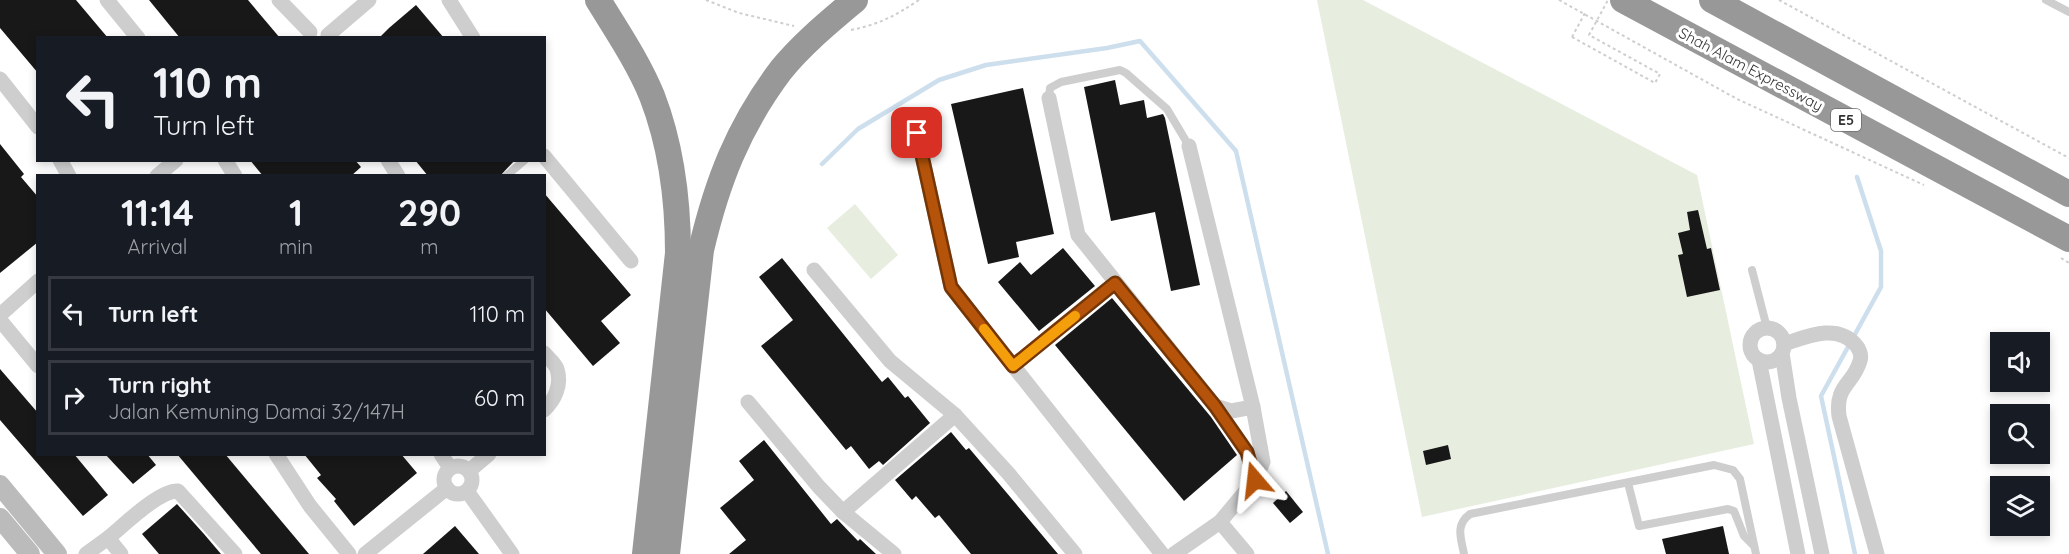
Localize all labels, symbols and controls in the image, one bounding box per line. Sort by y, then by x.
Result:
street label: Shah Alam Expressway [1676,23,1826,115]
text: 110 m [153,56,262,109]
icon: left [54,60,132,138]
pin [891,107,942,158]
text: Turn left [153,108,255,142]
road number: E5 [1831,109,1861,131]
icon: arrive [900,116,933,149]
text: 11:14 [121,190,194,235]
text: 1 [289,190,303,235]
text: 290 [398,190,461,235]
text: Arrival [128,234,187,259]
text: min [279,234,313,259]
text: m [420,234,439,259]
icon: left [57,297,90,330]
text: Turn left [108,300,198,328]
text: 110 m [470,300,525,328]
map controls [1990,332,2050,536]
button: sound [1990,332,2050,392]
text: Turn right [108,371,212,399]
icon: right [57,381,90,414]
text: 60 m [474,384,525,412]
text: Jalan Kemuning Damai 32/147H [108,399,405,424]
button: search [1990,404,2050,464]
position arrow [1223,448,1287,512]
button: layers [1990,476,2050,536]

